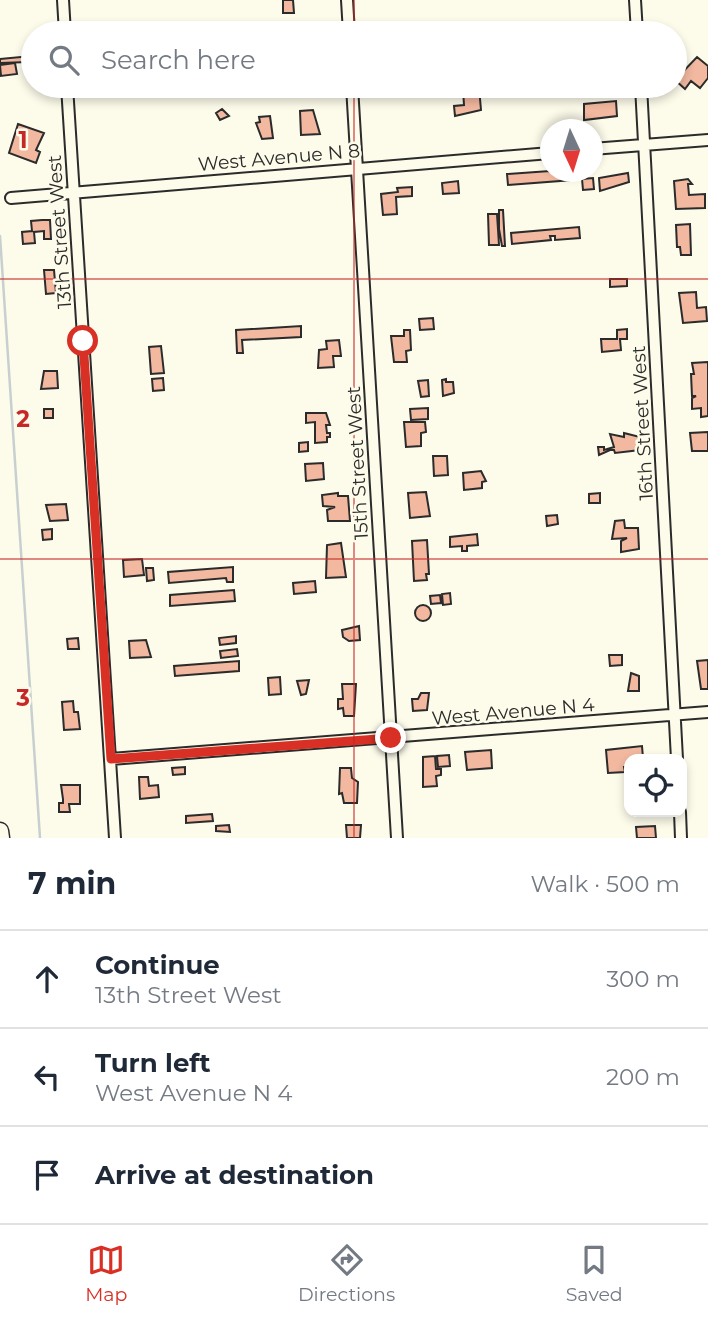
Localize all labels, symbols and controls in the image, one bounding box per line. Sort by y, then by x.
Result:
search box [21,21,687,98]
icon: search [45,41,83,79]
text: Search here [101,44,256,76]
north arrow [540,119,603,182]
text: 1 [18,126,28,154]
street label: West Avenue N 8 [197,139,361,176]
street label: 13th Street West [43,154,76,310]
route start [67,325,98,356]
street label: 16th Street West [627,345,658,501]
street label: 15th Street West [342,385,373,541]
text: 2 [16,405,30,433]
text: 3 [15,684,30,712]
street label: West Avenue N 4 [431,693,596,730]
route end [375,722,406,753]
map controls [624,754,687,817]
button: locate [624,754,687,817]
text: 7 min [28,865,116,902]
text: Walk · 500 m [530,870,680,898]
text: Continue [95,949,220,981]
icon: ahead [28,960,66,998]
text: 300 m [606,965,680,993]
text: 13th Street West [95,981,282,1009]
text: Turn left [95,1047,211,1079]
icon: left [28,1058,66,1096]
text: 200 m [606,1063,680,1091]
text: West Avenue N 4 [95,1079,293,1107]
icon: arrive [28,1156,66,1194]
text: Arrive at destination [95,1159,374,1191]
tab: Map [85,1241,127,1306]
tab: Directions [298,1241,395,1306]
tab: Saved [566,1241,623,1306]

